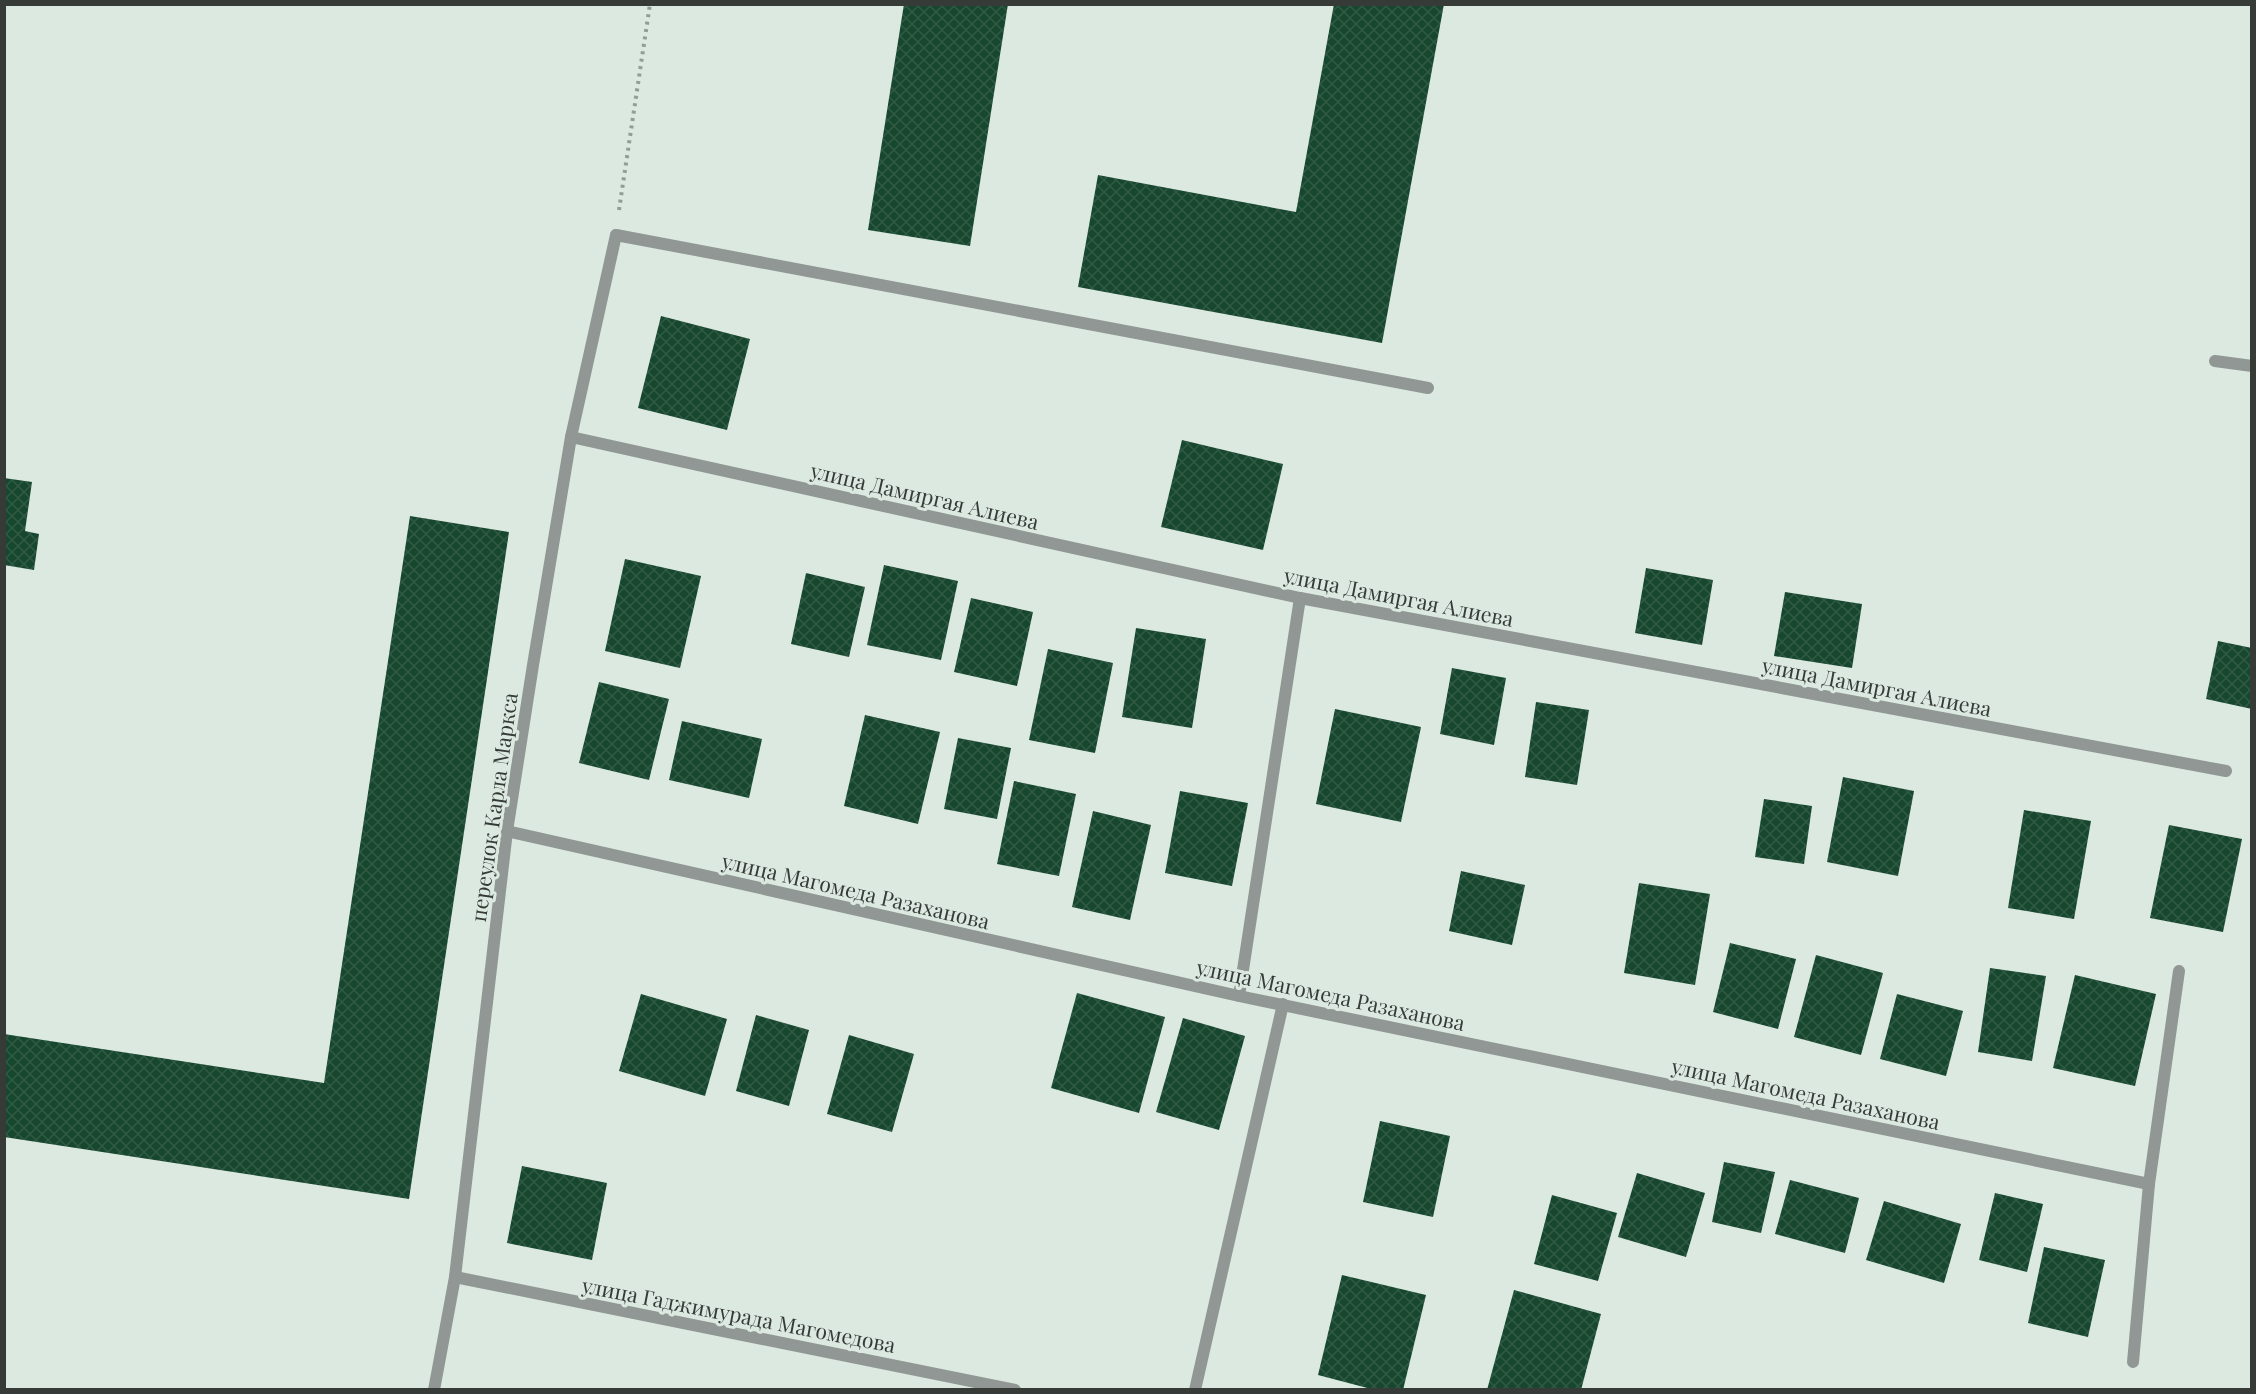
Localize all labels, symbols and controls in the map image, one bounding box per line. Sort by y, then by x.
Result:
street label: улица Дамиргая Алиева [807,455,1042,535]
street label: улица Дамиргая Алиева [1281,560,1517,632]
street label: улица Дамиргая Алиева [1759,650,1995,722]
street label: переулок Карла Маркса [463,690,523,923]
street label: улица Магомеда Разаханова [718,845,993,935]
street label: улица Магомеда Разаханова [1193,952,1468,1036]
street label: улица Магомеда Разаханова [1668,1051,1943,1135]
street label: улица Гаджимурада Магомедова [579,1270,899,1358]

